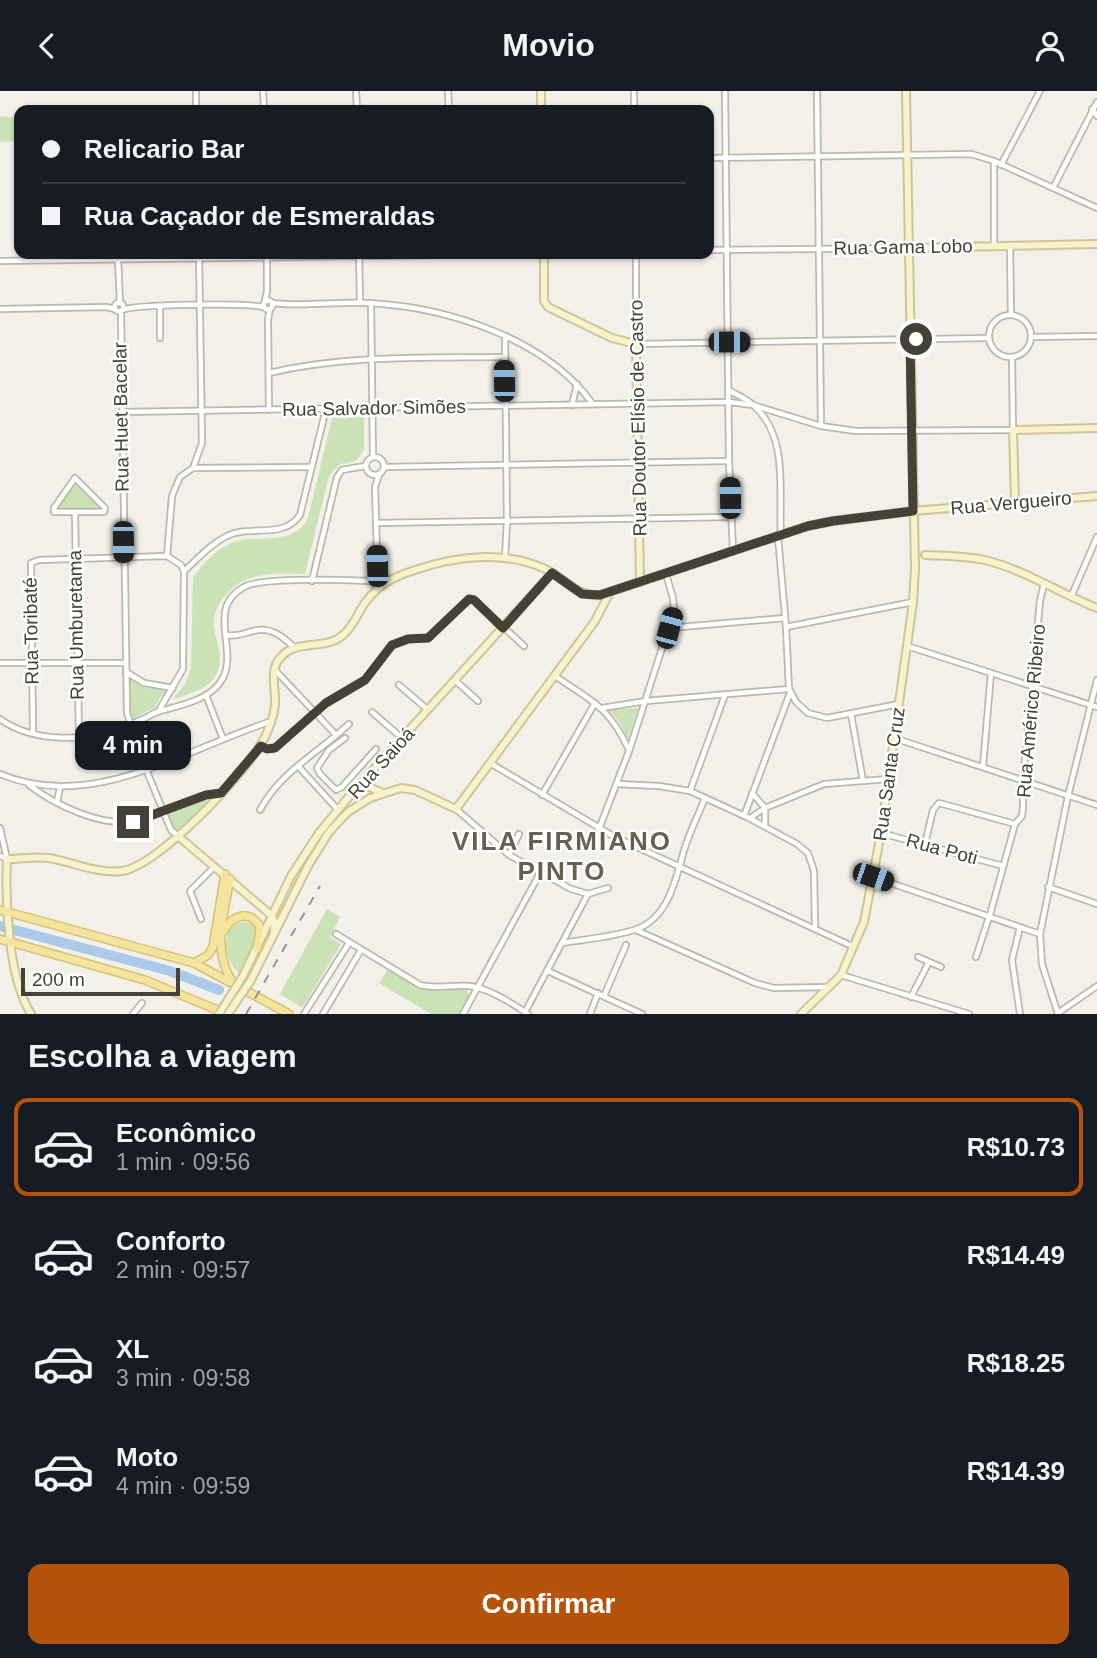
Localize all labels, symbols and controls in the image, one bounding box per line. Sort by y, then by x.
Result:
icon: back [28,27,66,65]
text: Movio [502,27,595,63]
icon: person [1031,27,1069,65]
text: Relicario Bar [84,134,244,164]
text: Rua Caçador de Esmeraldas [84,201,435,231]
street label: Rua Gama Lobo [833,235,973,259]
street label: Rua Doutor Elísio de Castro [625,300,651,536]
route start [900,323,932,355]
car [709,332,751,353]
street label: Rua Huet Bacelar [109,341,133,492]
car [494,360,515,402]
street label: Rua Salvador Simões [282,396,466,420]
car [720,477,741,519]
street label: Rua Vergueiro [950,487,1072,519]
car [113,521,134,563]
car [366,545,389,587]
street label: Rua Umburetama [64,549,88,700]
street label: Rua Toribaté [20,577,42,685]
car [654,605,685,651]
street label: Rua Américo Ribeiro [1013,623,1049,799]
street label: Rua Santa Cruz [869,706,909,842]
callout: 4 min [75,721,191,769]
street label: Rua Saioá [344,723,419,803]
text: 4 min [103,732,163,758]
route end [117,806,149,838]
district label: VILA FIRMIANO PINTO [452,826,672,886]
street label: Rua Poti [904,829,980,869]
car [850,860,897,894]
scale bar [21,965,180,997]
text: 200 m [32,969,85,990]
text: Escolha a viagem [28,1038,297,1074]
icon: car [32,1116,95,1179]
text: Econômico [116,1118,256,1148]
text: R$10.73 [967,1132,1065,1162]
text: 1 min · 09:56 [116,1149,250,1175]
icon: car [32,1224,95,1287]
text: Conforto [116,1226,226,1256]
text: R$14.49 [967,1240,1065,1270]
text: 2 min · 09:57 [116,1257,250,1283]
icon: car [32,1332,95,1395]
text: XL [116,1334,149,1364]
text: R$18.25 [967,1348,1065,1378]
text: 3 min · 09:58 [116,1365,250,1391]
icon: car [32,1440,95,1503]
text: Moto [116,1442,178,1472]
text: R$14.39 [967,1456,1065,1486]
text: 4 min · 09:59 [116,1473,250,1499]
button: Confirmar [28,1564,1069,1644]

